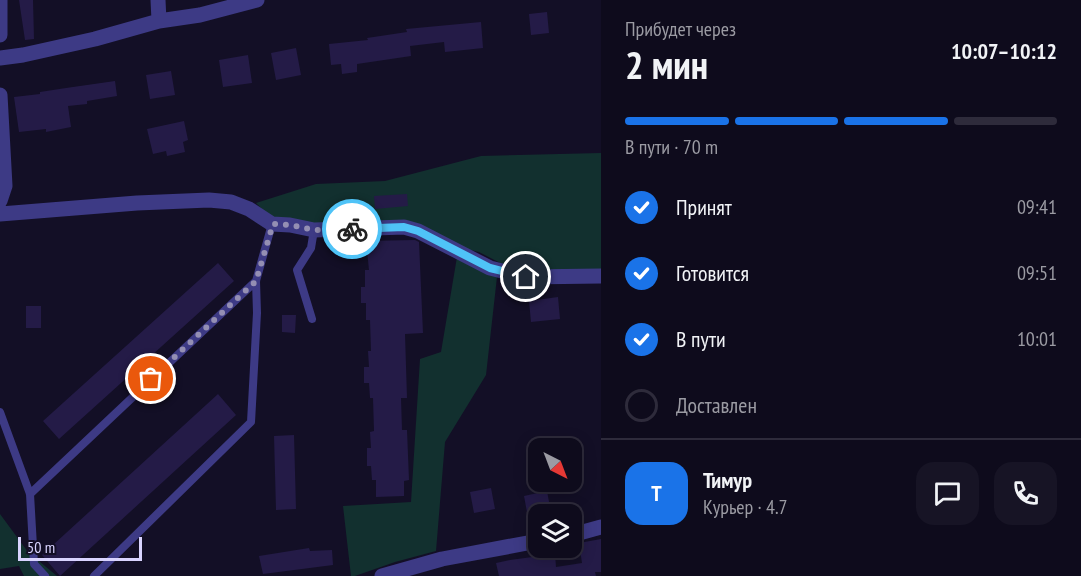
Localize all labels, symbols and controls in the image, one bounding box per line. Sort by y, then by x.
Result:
text: Прибудет через [625,16,736,42]
text: 10:07–10:12 [951,37,1057,65]
text: 2 мин [625,39,708,90]
text: В пути · 70 m [625,134,718,160]
icon: check [625,191,658,224]
text: Принят [676,193,732,221]
text: 09:41 [1017,194,1057,220]
courier [322,199,382,259]
icon: bike [336,213,369,246]
pin [500,251,551,302]
icon: check [625,257,658,290]
text: Готовится [676,259,749,287]
icon: home [509,260,542,293]
text: 09:51 [1017,260,1057,286]
icon: check [625,323,658,356]
text: В пути [676,325,726,353]
text: 10:01 [1017,326,1057,352]
pin [125,353,176,404]
icon: bag [134,362,167,395]
text: Доставлен [676,391,757,419]
north arrow [528,438,582,492]
map controls [528,438,582,558]
button: chat [916,462,979,525]
button: phone [994,462,1057,525]
text: Тимур [703,466,752,494]
text: Т [651,479,662,507]
text: Курьер · 4.7 [703,494,788,520]
button: layers [528,504,582,558]
scale bar [18,534,142,562]
text: 50 m [27,537,55,557]

